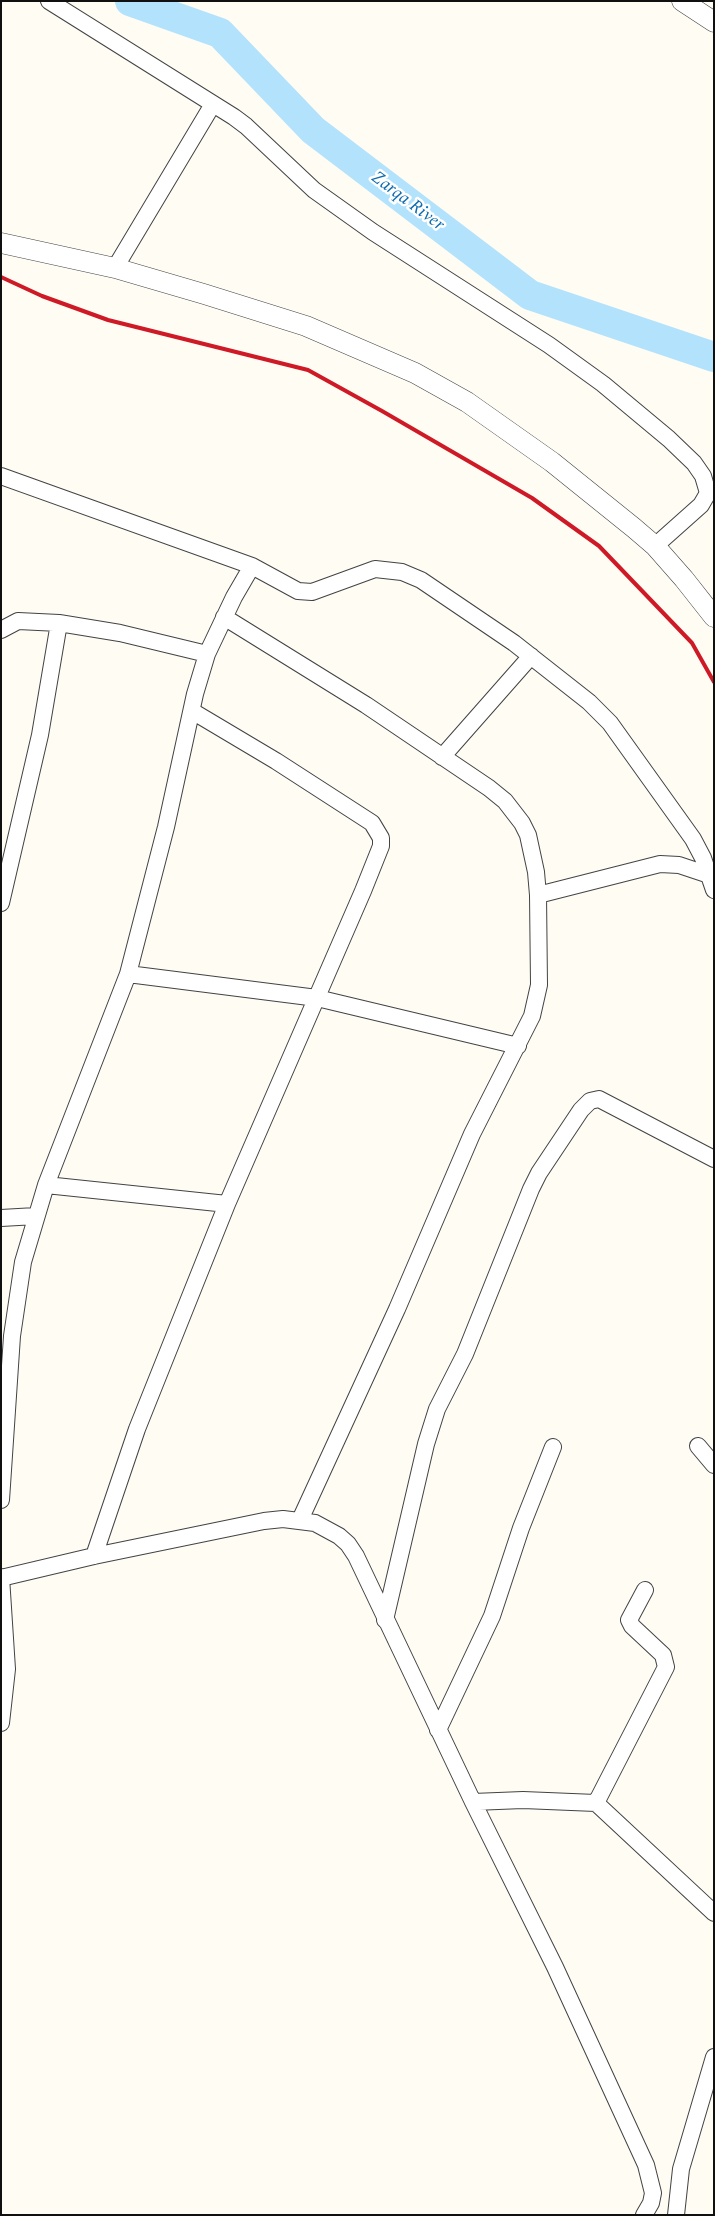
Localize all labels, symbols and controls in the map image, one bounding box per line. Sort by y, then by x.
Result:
water label: Zarqa River [366,168,448,236]

